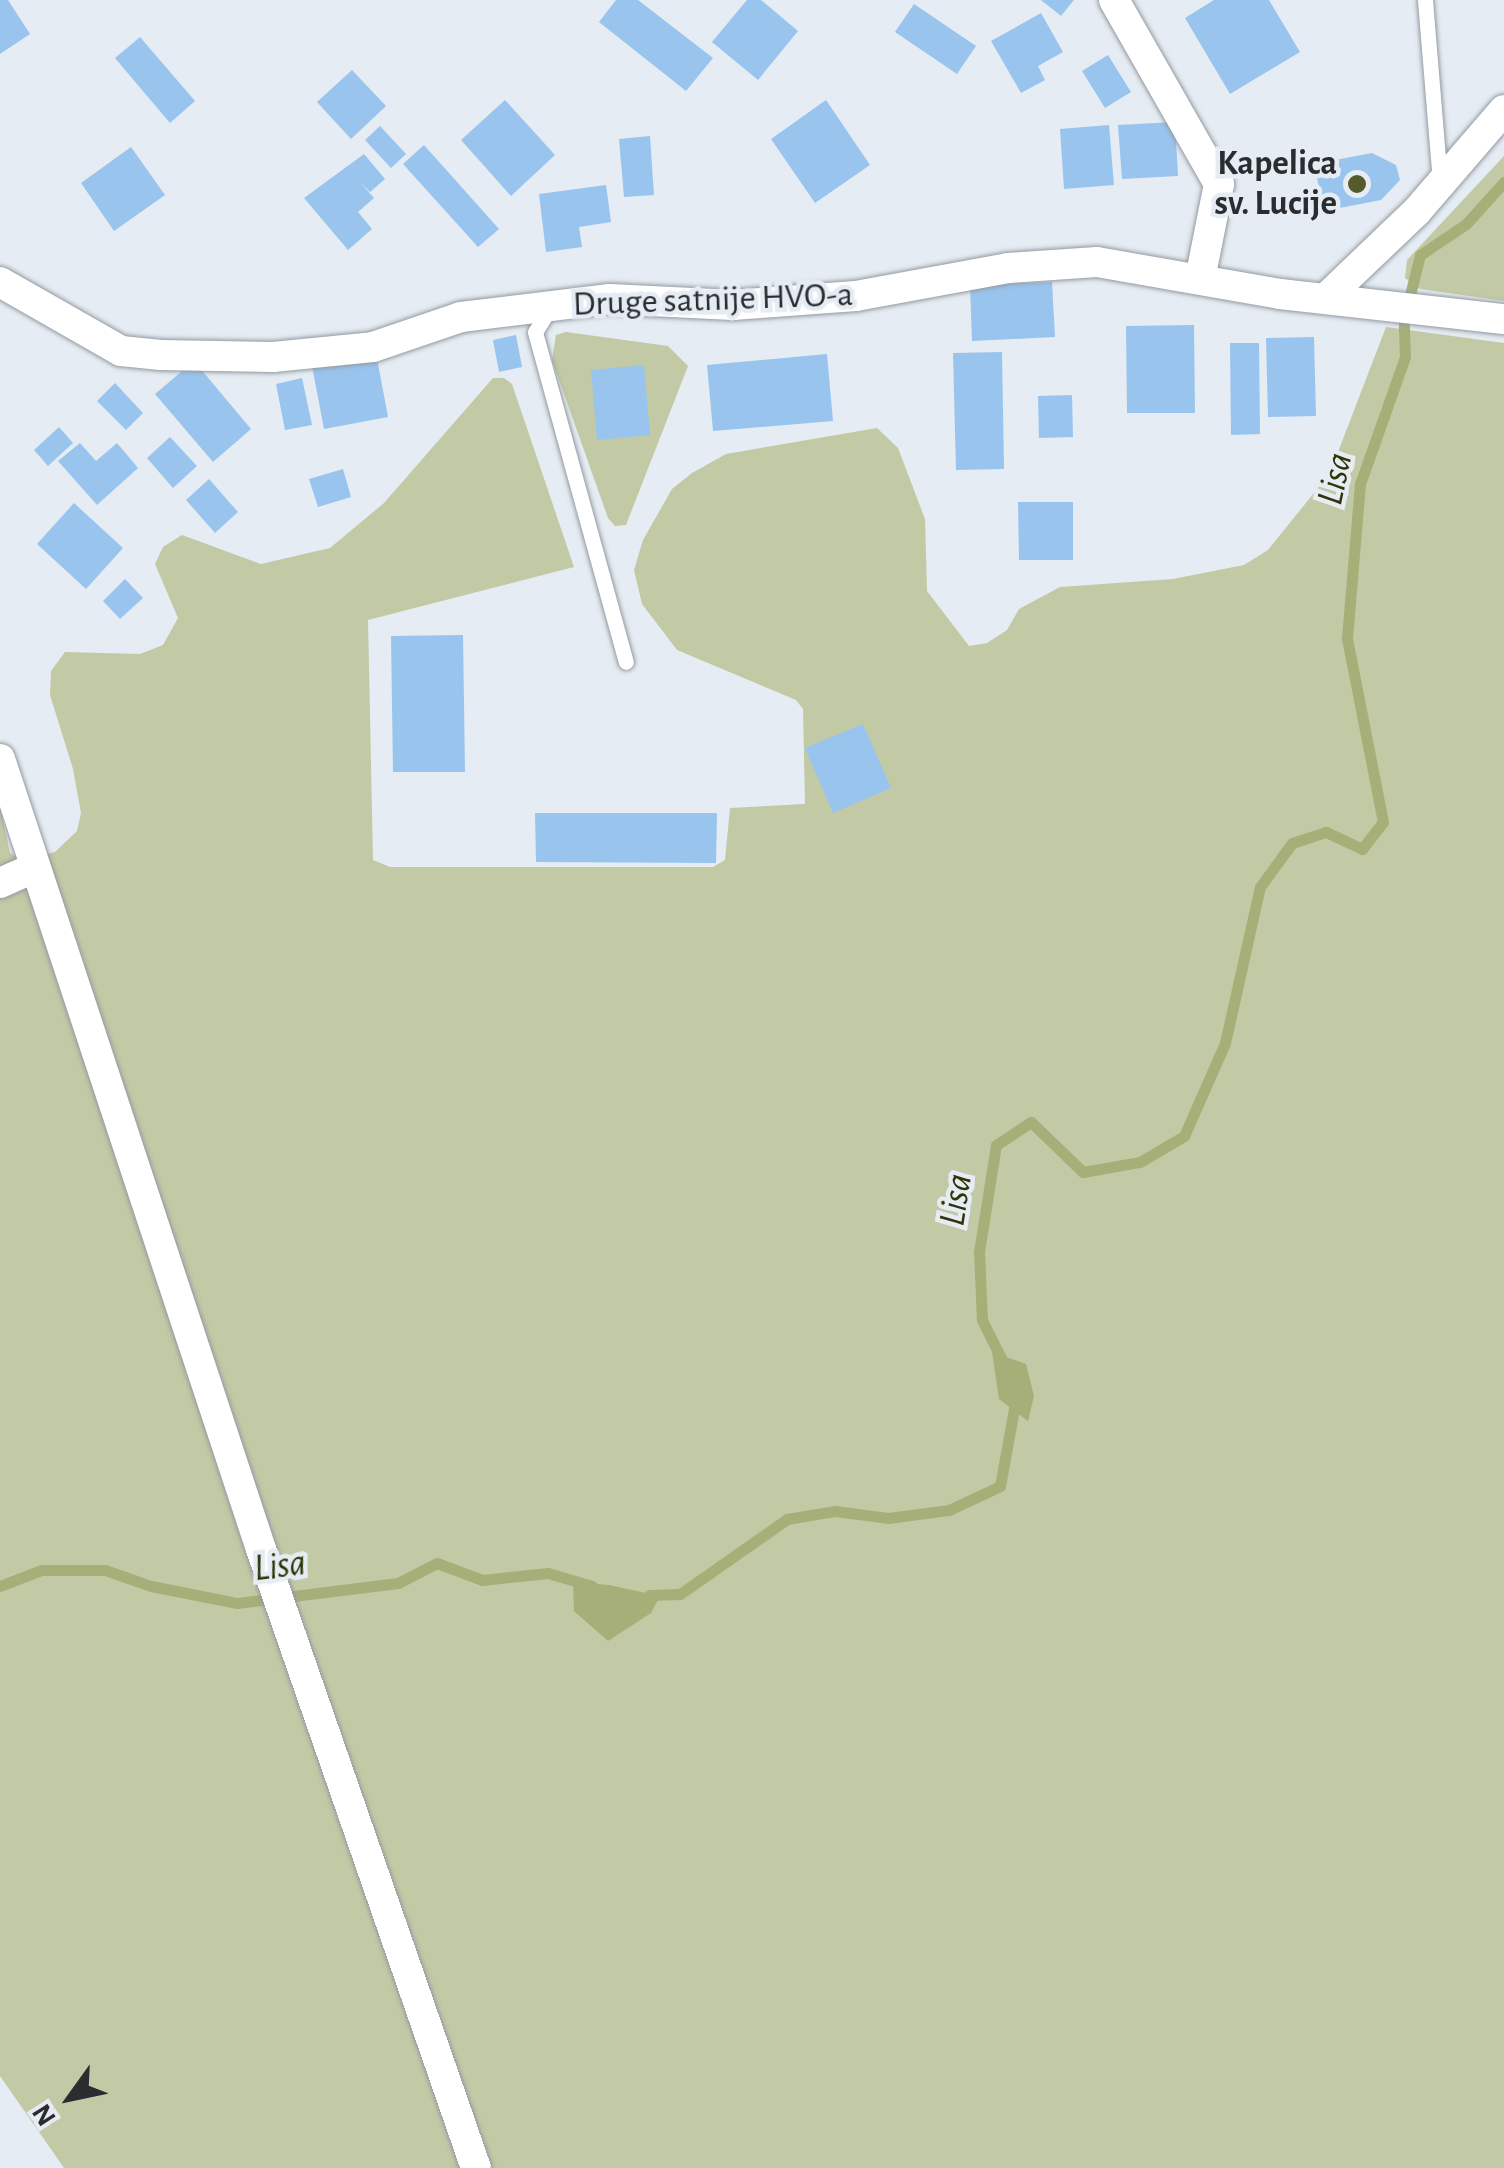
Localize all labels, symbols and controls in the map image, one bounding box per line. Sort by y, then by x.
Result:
place label: Kapelica sv. Lucije [1214,143,1337,225]
marker: Kapelica sv. Lucije [1346,173,1368,195]
street label: Druge satnije HVO-a [572,274,854,326]
water label: Lisa [1308,449,1364,509]
water label: Lisa [930,1171,984,1229]
water label: Lisa [251,1541,309,1593]
north arrow [20,2048,120,2148]
text: N [28,2099,62,2130]

